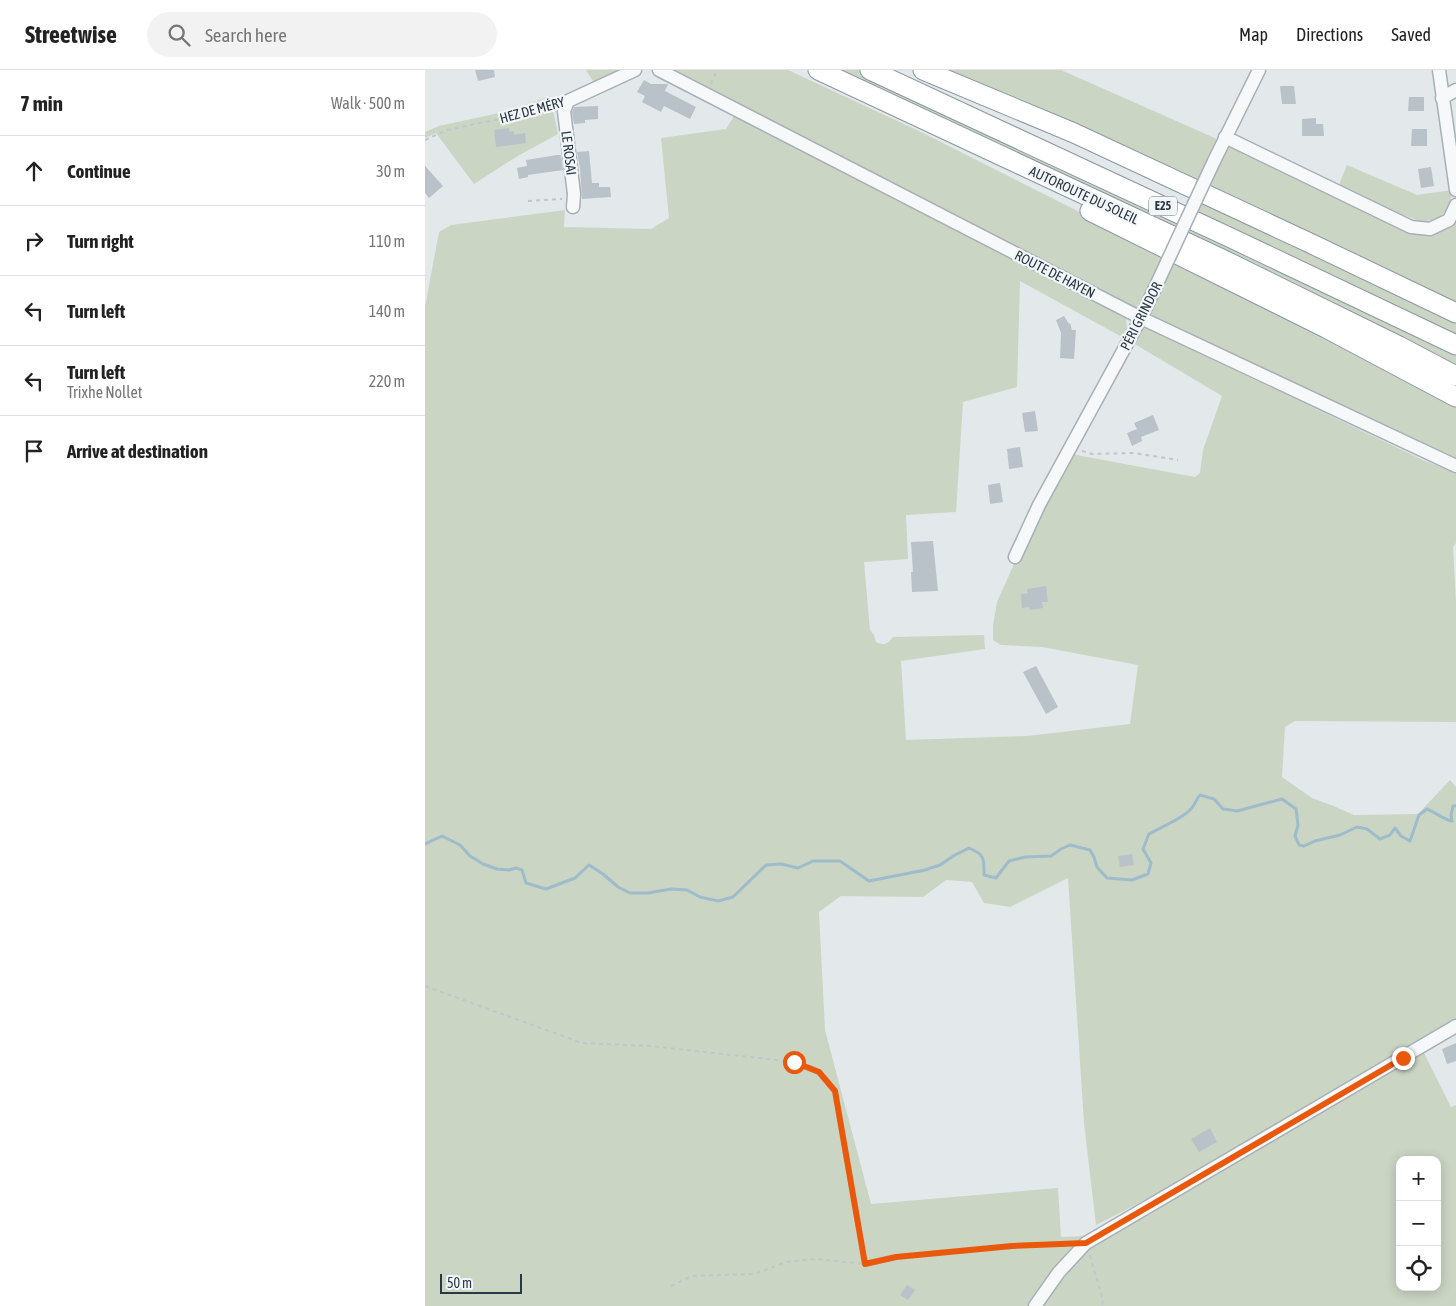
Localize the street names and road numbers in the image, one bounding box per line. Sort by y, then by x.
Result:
street label: HEZ DE MÉRY [498,93,567,126]
street label: LE ROSAI [558,130,580,176]
street label: AUTOROUTE DU SOLEIL [1027,163,1142,228]
road number: E25 [1149,196,1177,216]
street label: ROUTE DE HAYEN [1012,247,1098,301]
street label: PÉRI GRINDOR [1117,279,1165,353]

